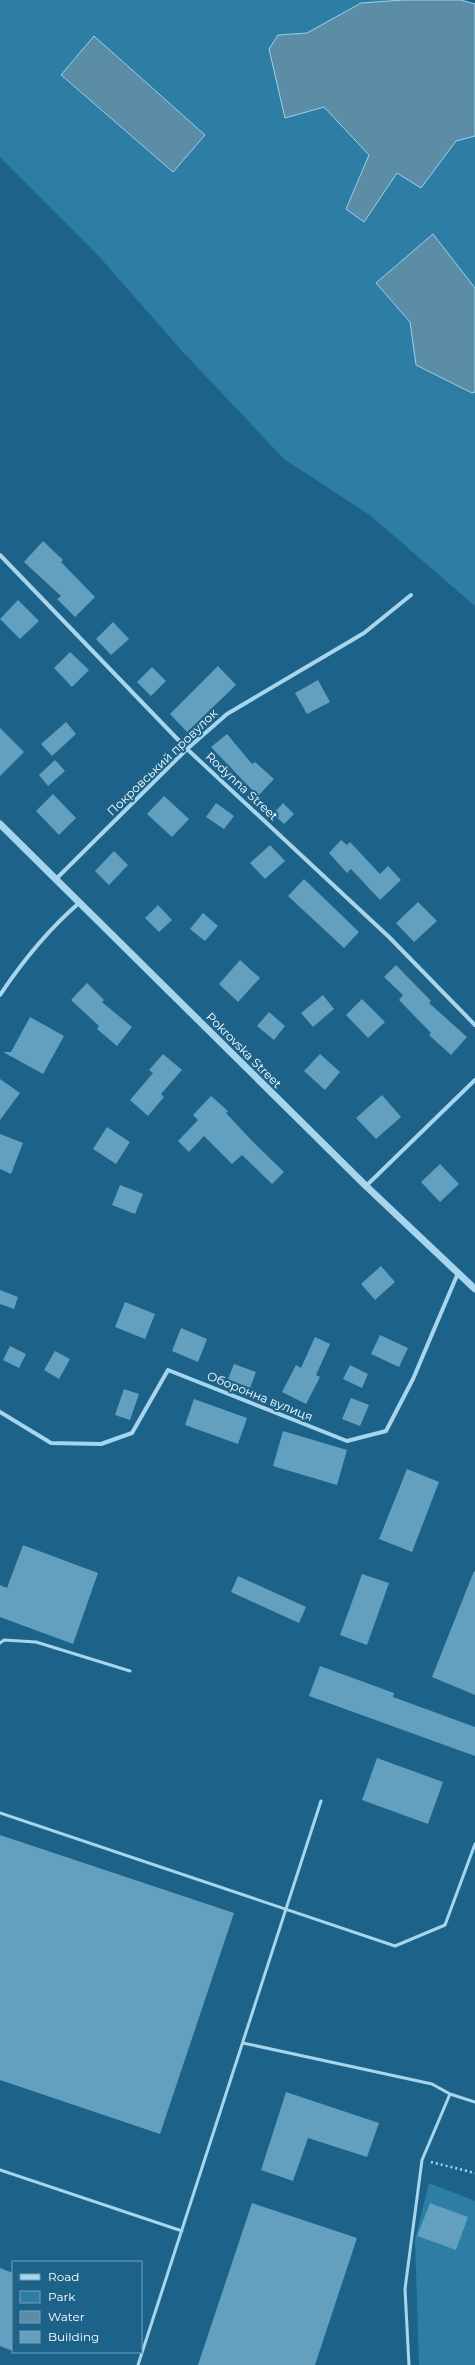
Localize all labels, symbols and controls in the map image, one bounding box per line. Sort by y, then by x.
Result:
street label: Покровський провулок [104,705,220,819]
street label: Rodynna Street [203,749,281,823]
street label: Pokrovska Street [203,1009,285,1091]
street label: Оборонна вулиця [205,1368,315,1424]
legend [12,2261,142,2353]
text: Road [48,2269,79,2284]
text: Park [48,2289,76,2304]
text: Water [48,2309,85,2324]
text: Building [48,2329,99,2344]

